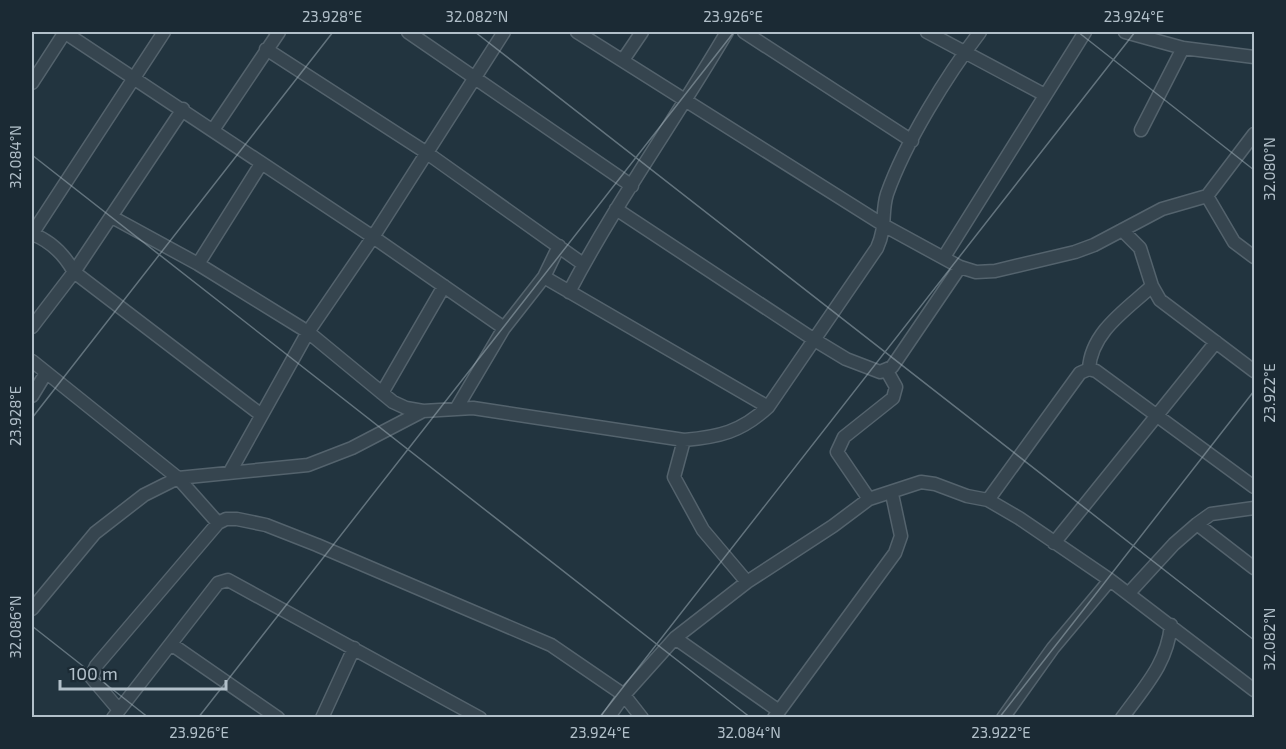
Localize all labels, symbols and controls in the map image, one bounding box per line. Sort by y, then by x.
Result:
text: 23.928°E [302,7,362,25]
text: 32.082°N [446,7,508,25]
text: 23.926°E [703,7,763,25]
text: 23.924°E [1104,7,1164,25]
text: 32.084°N [6,125,24,189]
text: 32.080°N [1260,137,1278,201]
text: 23.922°E [1260,363,1278,423]
text: 23.928°E [6,386,24,446]
text: 32.086°N [6,596,24,658]
text: 32.082°N [1260,608,1278,670]
scale bar [60,653,226,691]
text: 100 m [69,662,118,684]
text: 23.926°E [169,723,229,741]
text: 23.924°E [570,723,630,741]
text: 32.084°N [717,723,781,741]
text: 23.922°E [971,723,1031,741]

